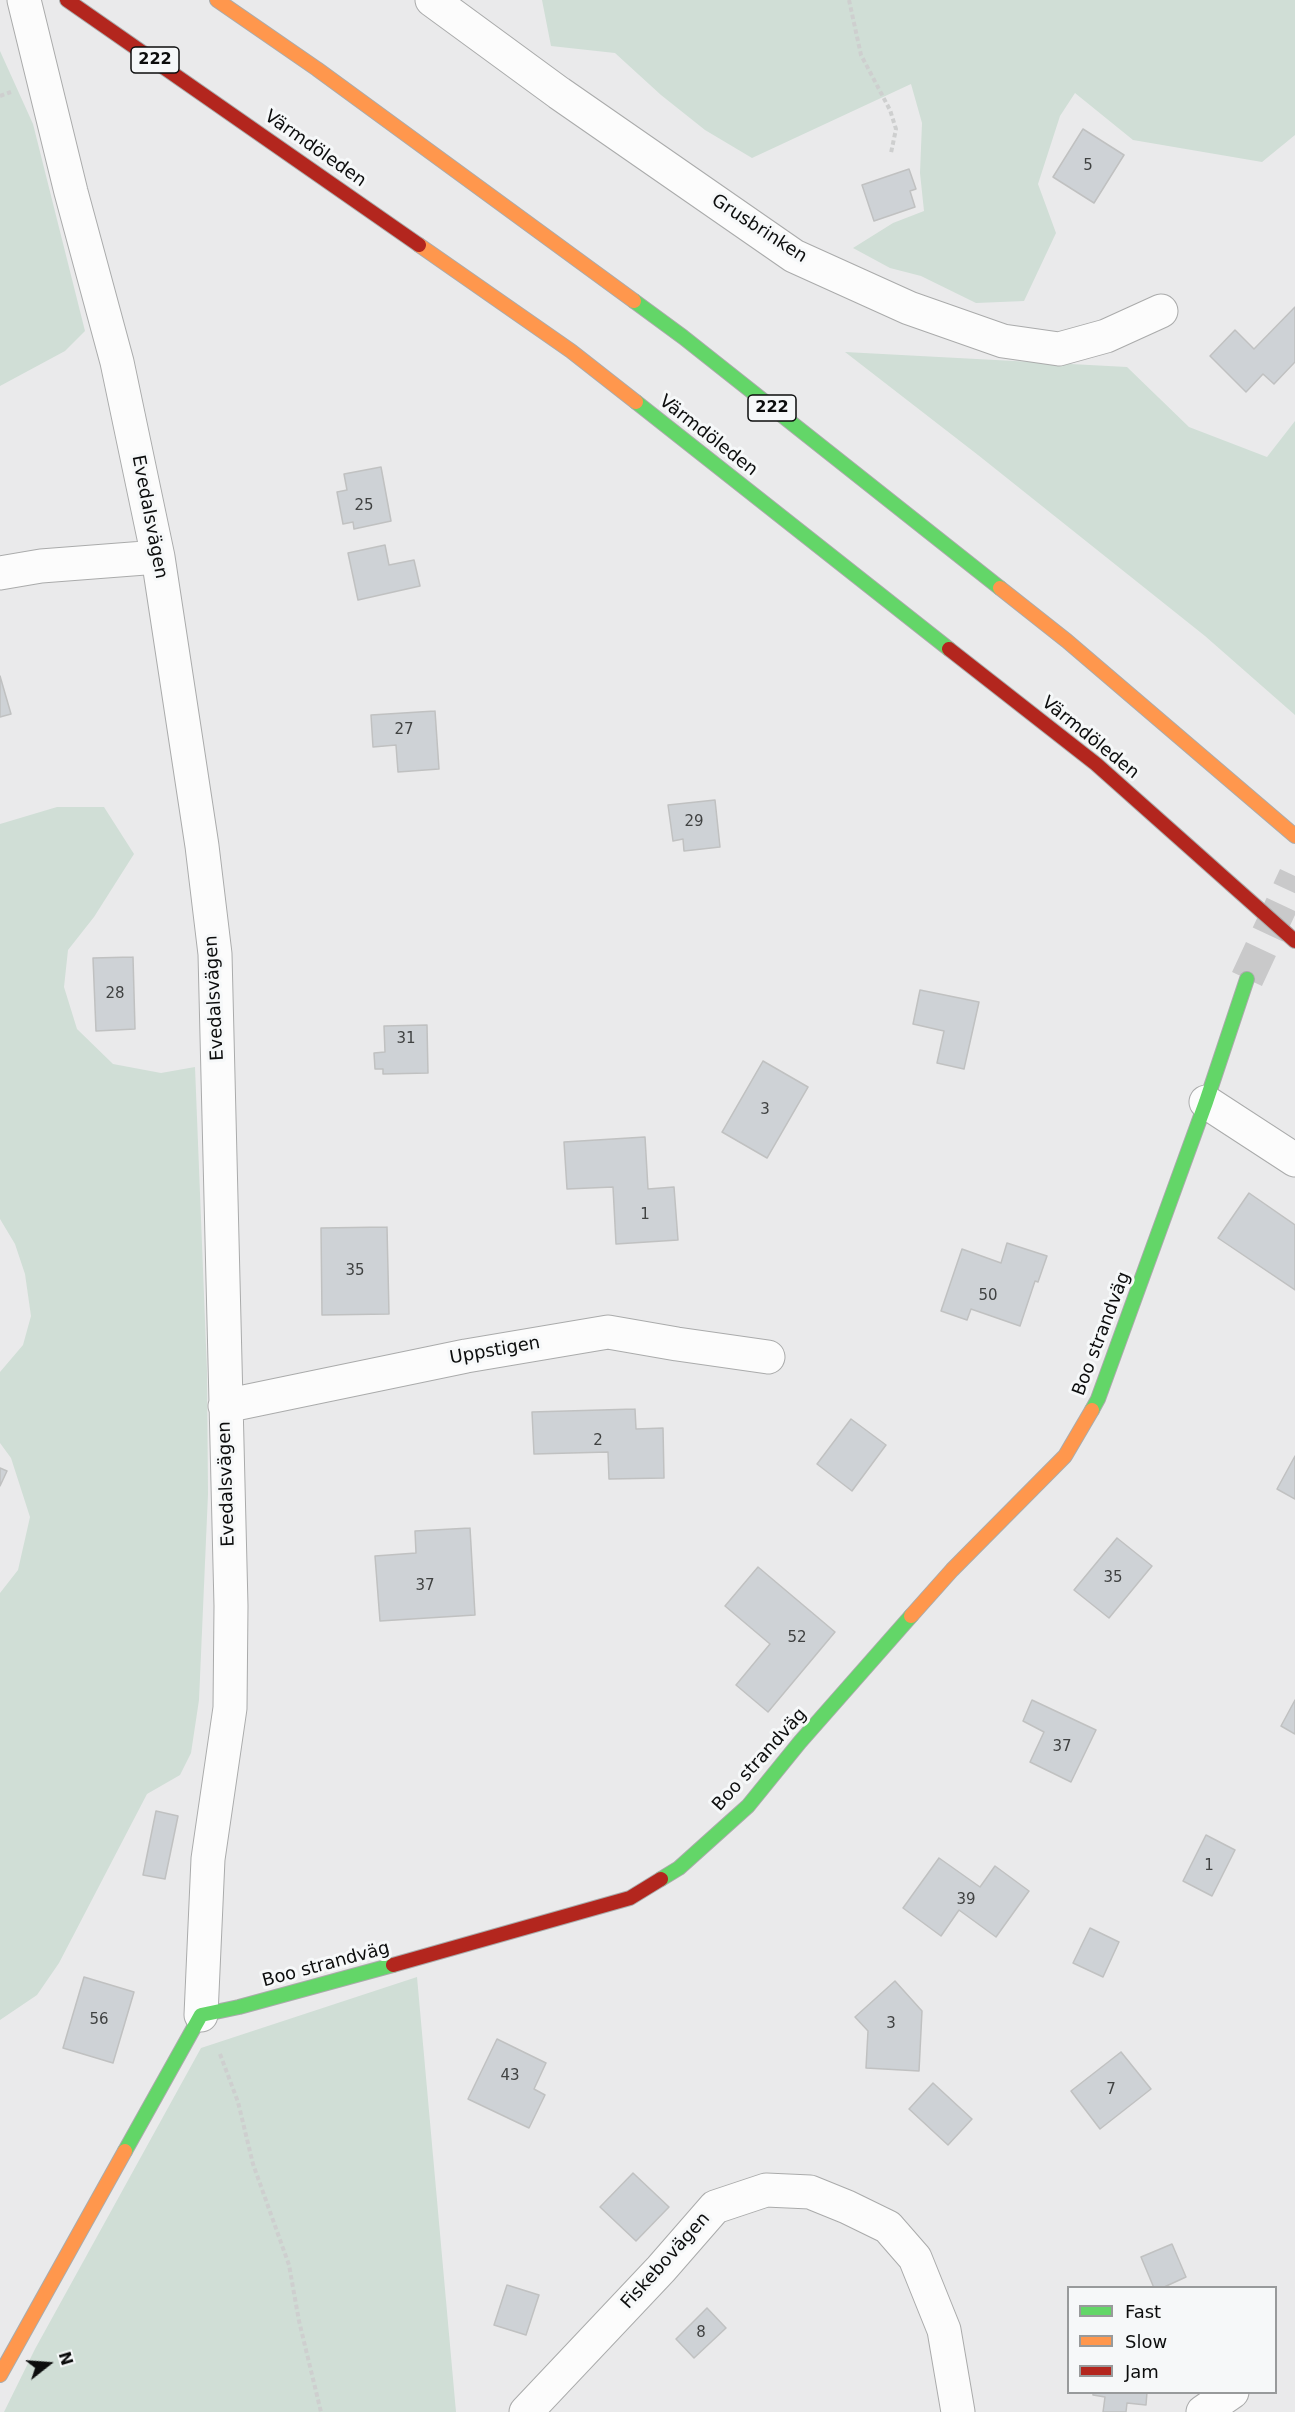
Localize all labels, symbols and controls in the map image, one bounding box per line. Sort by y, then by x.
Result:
road number: 222 [131,47,179,73]
street label: Värmdöleden [260,106,370,192]
house number: 5 [1083,157,1093,175]
street label: Grusbrinken [707,190,811,268]
street label: Värmdöleden [654,391,762,481]
road number: 222 [748,395,796,421]
street label: Evedalsvägen [126,453,172,581]
house number: 25 [354,497,374,515]
street label: Värmdöleden [1037,692,1143,784]
house number: 27 [394,721,414,739]
house number: 29 [684,813,704,831]
street label: Evedalsvägen [201,935,229,1061]
house number: 28 [105,985,125,1003]
house number: 31 [396,1030,416,1048]
house number: 3 [760,1101,770,1119]
house number: 1 [640,1206,650,1224]
house number: 35 [345,1262,365,1280]
street label: Boo strandväg [1068,1269,1136,1399]
house number: 50 [978,1287,998,1305]
street label: Uppstigen [448,1332,542,1370]
street label: Evedalsvägen [214,1421,240,1547]
house number: 2 [593,1432,603,1450]
house number: 35 [1103,1569,1123,1587]
house number: 37 [415,1577,435,1595]
house number: 52 [787,1629,807,1647]
street label: Boo strandväg [708,1704,812,1816]
house number: 37 [1052,1738,1072,1756]
house number: 1 [1204,1857,1214,1875]
house number: 39 [956,1891,976,1909]
street label: Boo strandväg [260,1938,392,1992]
house number: 56 [89,2011,109,2029]
house number: 3 [886,2015,896,2033]
house number: 43 [500,2067,520,2085]
house number: 7 [1106,2081,1116,2099]
street label: Fiskebovägen [617,2208,715,2314]
legend [1067,2286,1277,2394]
text: Fast [1125,2301,1161,2322]
house number: 8 [696,2324,706,2342]
text: Slow [1125,2331,1167,2352]
north arrow [18,2334,78,2394]
text: N [55,2349,77,2368]
text: Jam [1125,2361,1159,2382]

